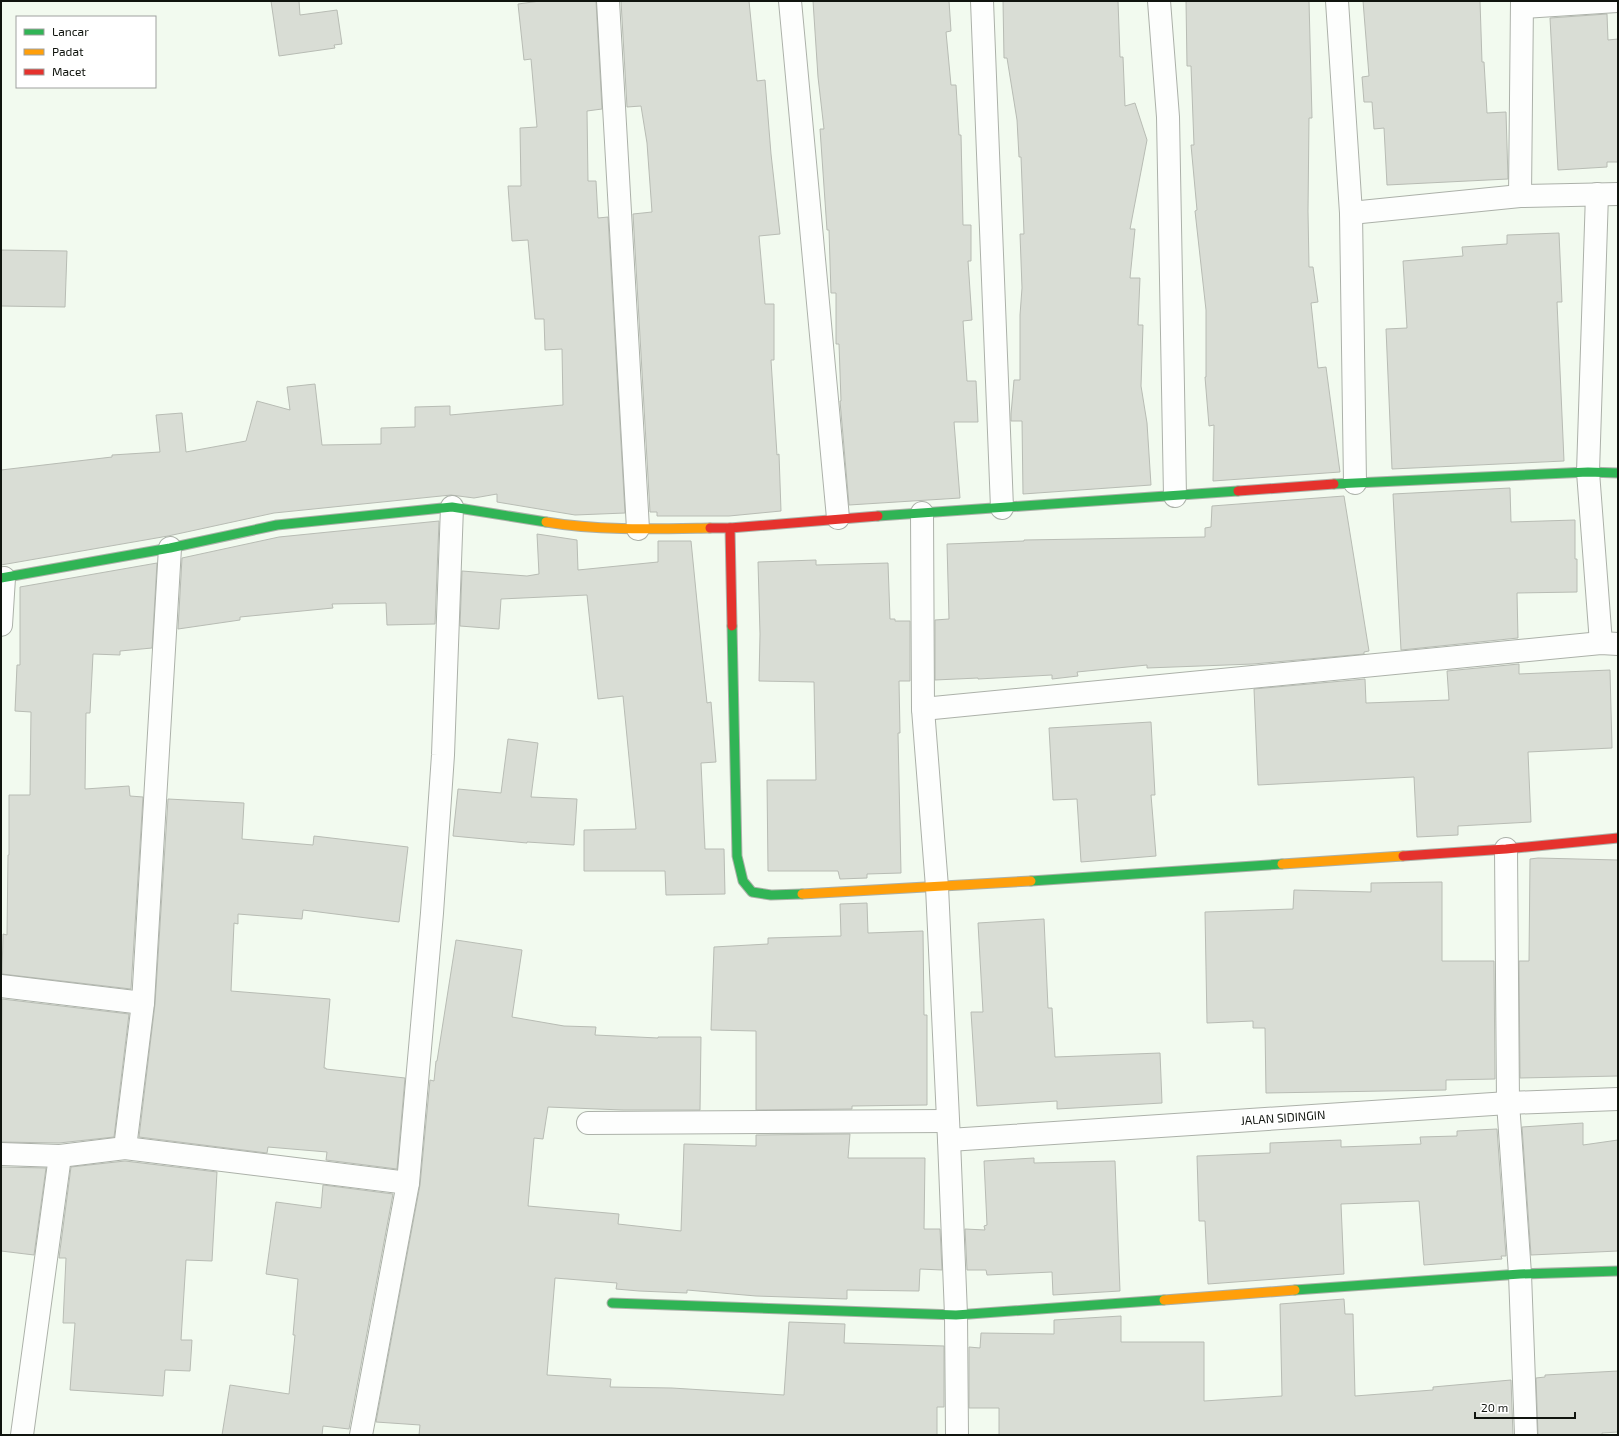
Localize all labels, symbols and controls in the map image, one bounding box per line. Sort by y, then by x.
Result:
legend [16,16,156,88]
text: Lancar [52,24,89,38]
text: Padat [52,44,84,58]
text: Macet [52,64,86,78]
street label: JALAN SIDINGIN [1240,1107,1326,1127]
scale bar [1475,1394,1575,1420]
text: 20 m [1481,1400,1508,1414]

